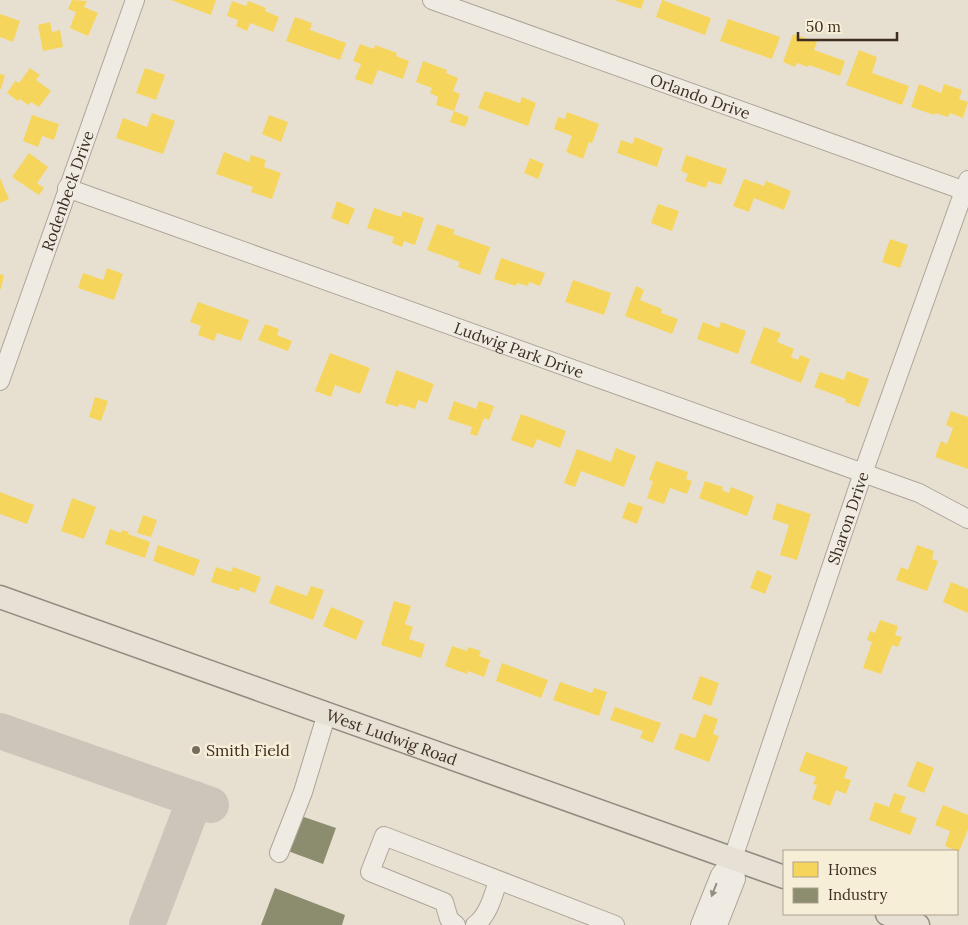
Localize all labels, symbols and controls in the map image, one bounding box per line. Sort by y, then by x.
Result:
scale bar [798,10,897,42]
text: 50 m [806,17,841,36]
street label: Orlando Drive [647,69,753,123]
street label: Rodenbeck Drive [37,127,98,254]
street label: Ludwig Park Drive [451,317,587,382]
street label: Sharon Drive [823,469,873,567]
street label: West Ludwig Road [324,704,460,770]
place label: Smith Field [206,740,290,760]
marker: Smith Field [190,744,202,756]
legend [783,850,958,915]
text: Homes [828,860,877,879]
one-way arrow [709,883,717,897]
text: Industry [828,885,887,904]

